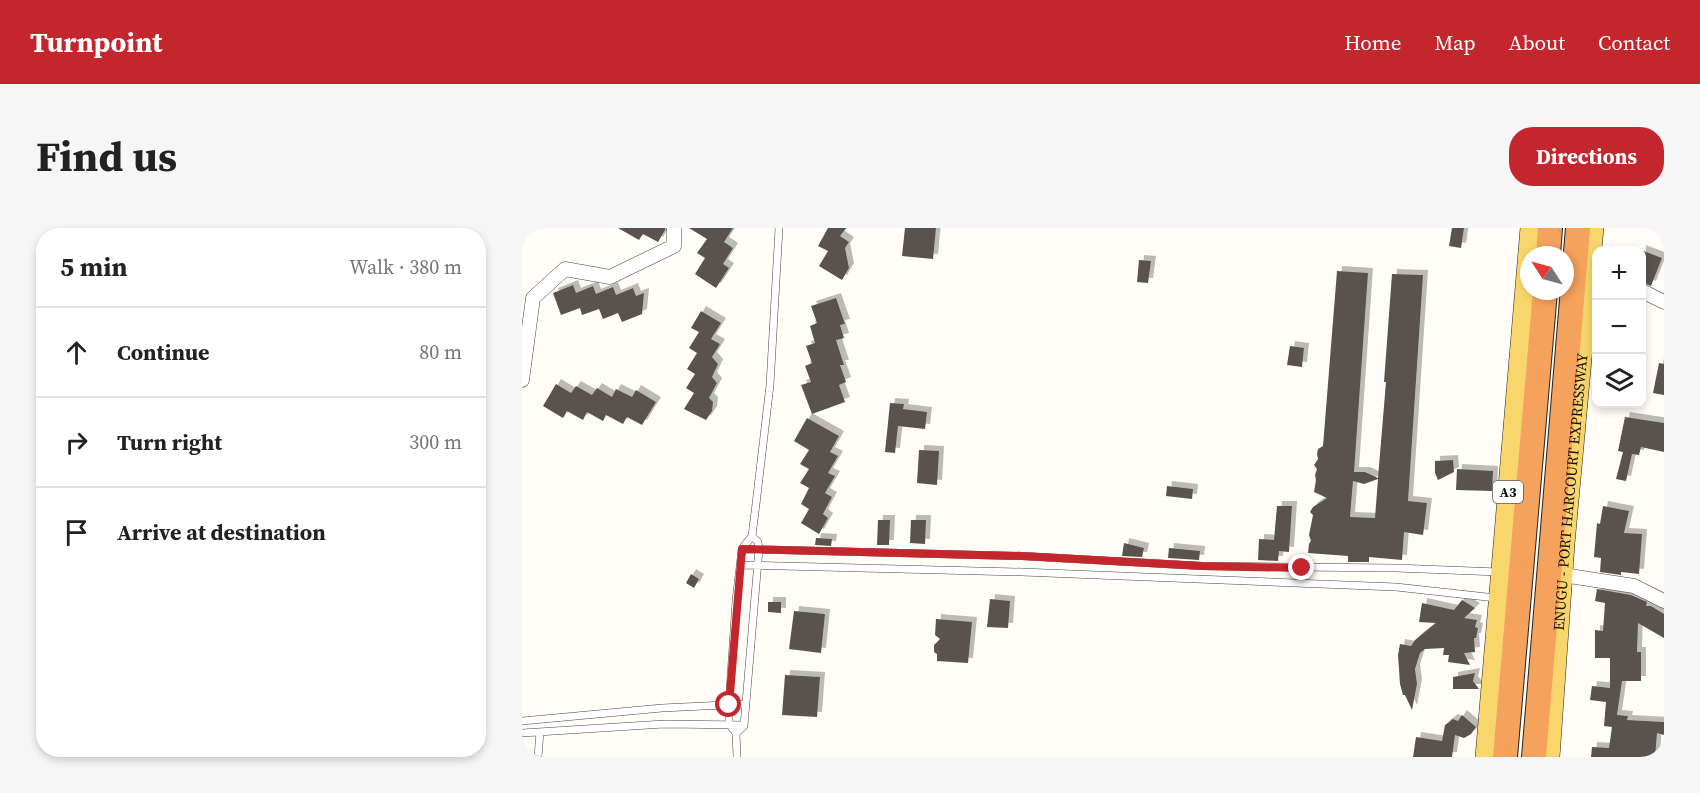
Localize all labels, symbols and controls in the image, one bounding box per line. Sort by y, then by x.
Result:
text: Turnpoint [30,23,162,61]
text: Home [1344,28,1402,57]
text: Map [1435,28,1476,57]
text: About [1509,28,1565,57]
text: Contact [1598,28,1670,57]
text: Find us [36,127,177,185]
button: Directions [1509,127,1664,186]
north arrow [1520,246,1574,300]
map controls [1592,246,1646,408]
button: + [1592,246,1646,300]
text: 5 min [60,249,127,285]
text: Walk · 380 m [349,253,462,281]
button: − [1592,300,1646,354]
icon: ahead [60,336,93,369]
text: Continue [117,337,210,367]
text: 80 m [419,338,462,366]
street label: ENUGU - PORT HARCOURT EXPRESSWAY [1547,352,1592,631]
button: layers [1592,354,1646,408]
icon: right [60,426,93,459]
text: Turn right [117,427,222,457]
text: 300 m [409,428,462,456]
road number: A3 [1493,481,1523,503]
icon: arrive [60,516,93,549]
text: Arrive at destination [117,517,326,547]
route end [1288,554,1314,580]
route start [715,691,741,717]

